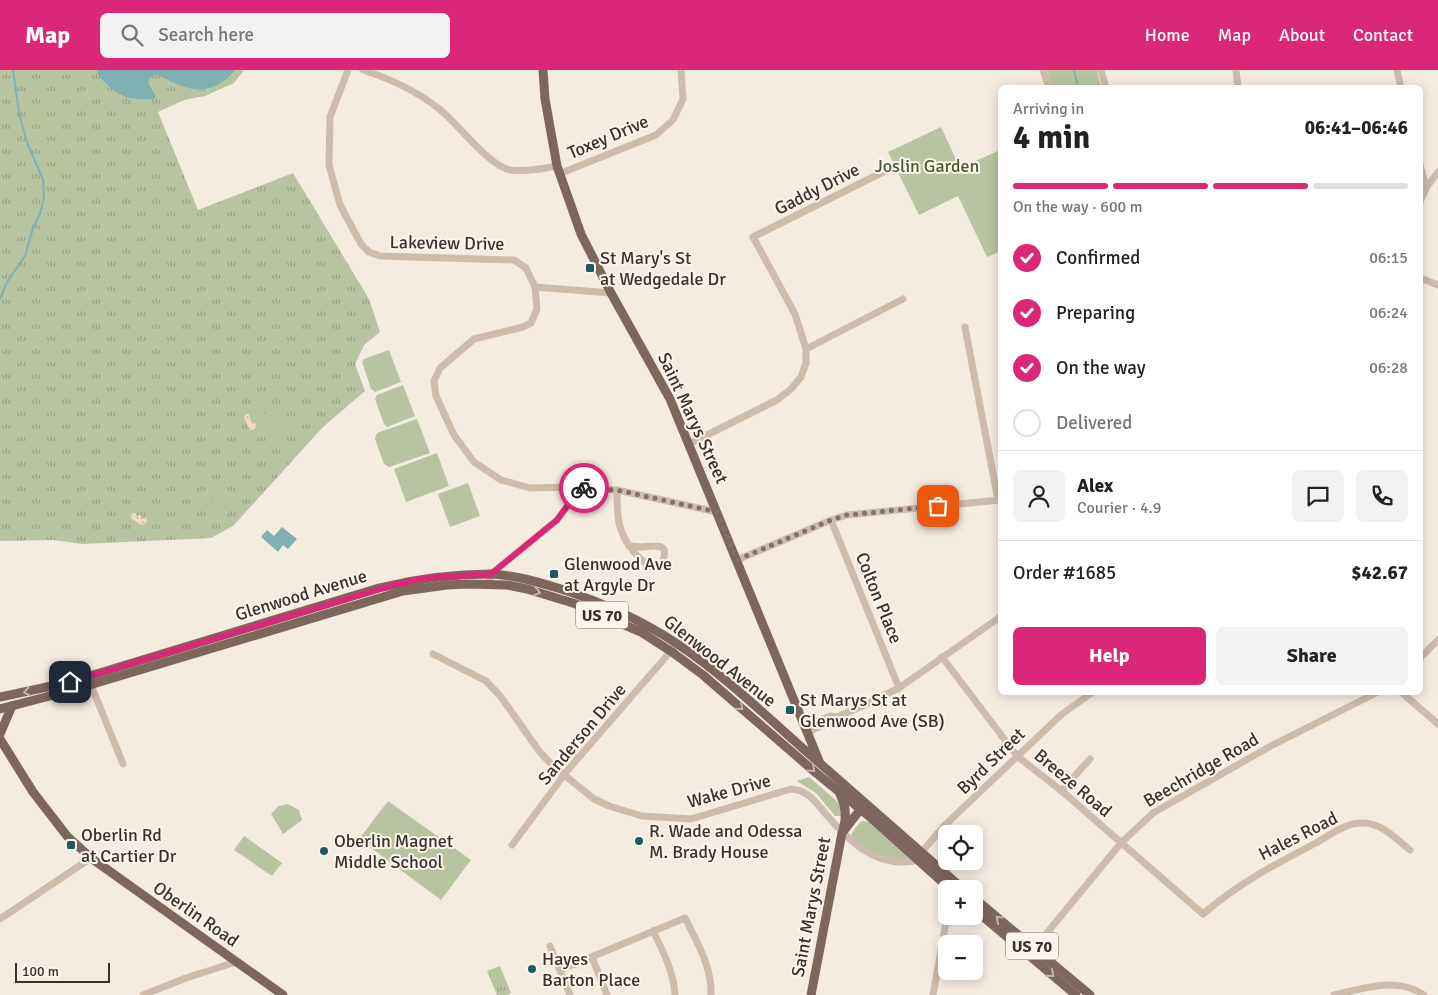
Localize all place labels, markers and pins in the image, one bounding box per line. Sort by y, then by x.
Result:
place label: St Mary's St at Wedgedale Dr [600,247,726,290]
marker: St Mary's St at Wedgedale Dr [584,262,596,274]
pin [917,485,959,527]
place label: Glenwood Ave at Argyle Dr [564,553,672,596]
marker: Glenwood Ave at Argyle Dr [548,568,560,580]
pin [49,661,91,703]
place label: St Marys St at Glenwood Ave (SB) [800,689,945,732]
marker: St Marys St at Glenwood Ave (SB) [784,704,796,716]
place label: R. Wade and Odessa M. Brady House [649,820,802,863]
place label: Oberlin Rd at Cartier Dr [81,824,177,867]
place label: Oberlin Magnet Middle School [334,830,453,873]
marker: R. Wade and Odessa M. Brady House [633,835,645,847]
marker: Oberlin Rd at Cartier Dr [65,839,77,851]
marker: Oberlin Magnet Middle School [318,845,330,857]
place label: Hayes Barton Place [542,948,640,991]
marker: Hayes Barton Place [526,963,538,975]

